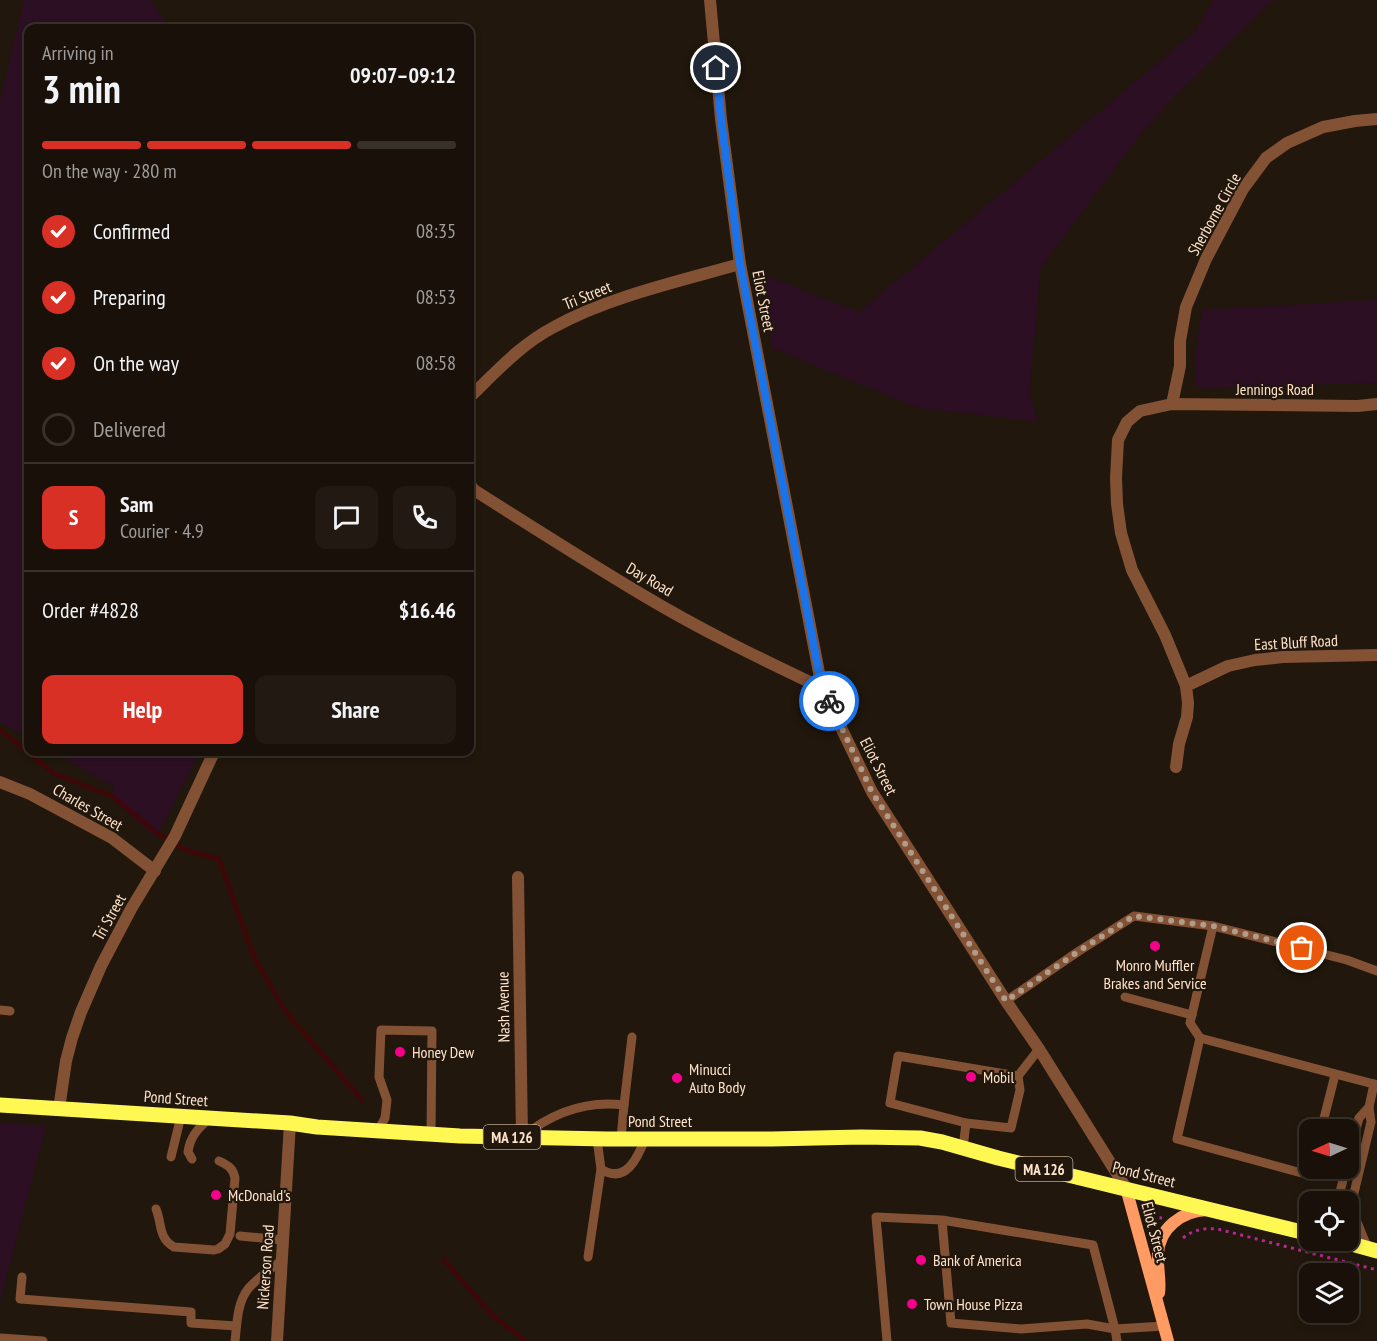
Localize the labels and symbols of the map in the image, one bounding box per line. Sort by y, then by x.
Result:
pin [690,42,741,93]
street label: Sherborne Circle [1183,169,1245,259]
street label: Eliot Street [748,269,780,334]
street label: Tri Street [560,276,615,314]
street label: Jennings Road [1235,379,1314,399]
street label: Day Road [623,558,677,600]
street label: East Bluff Road [1254,630,1338,654]
courier [799,671,859,731]
street label: Eliot Street [856,734,902,799]
street label: Charles Street [49,779,127,835]
street label: Tri Street [88,890,130,944]
pin [1276,922,1327,973]
marker: Monro Muffler Brakes and Service [1148,939,1162,953]
place label: Monro Muffler Brakes and Service [1103,955,1207,993]
street label: Nash Avenue [492,971,514,1043]
place label: Honey Dew [412,1042,475,1062]
marker: Honey Dew [393,1045,407,1059]
place label: Minucci Auto Body [689,1059,745,1097]
place label: Mobil [983,1067,1015,1087]
marker: Mobil [964,1070,978,1084]
marker: Minucci Auto Body [670,1071,684,1085]
street label: Pond Street [143,1086,209,1110]
street label: Pond Street [628,1111,693,1131]
north arrow [1299,1119,1359,1179]
road number: MA 126 [484,1125,540,1149]
road number: MA 126 [1016,1157,1072,1181]
street label: Pond Street [1110,1157,1178,1192]
place label: McDonald's [228,1185,291,1205]
marker: McDonald's [209,1188,223,1202]
street label: Eliot Street [1137,1200,1173,1265]
street label: Nickerson Road [252,1224,278,1310]
place label: Bank of America [933,1250,1022,1270]
marker: Bank of America [914,1253,928,1267]
place label: Town House Pizza [924,1294,1023,1314]
marker: Town House Pizza [905,1297,919,1311]

